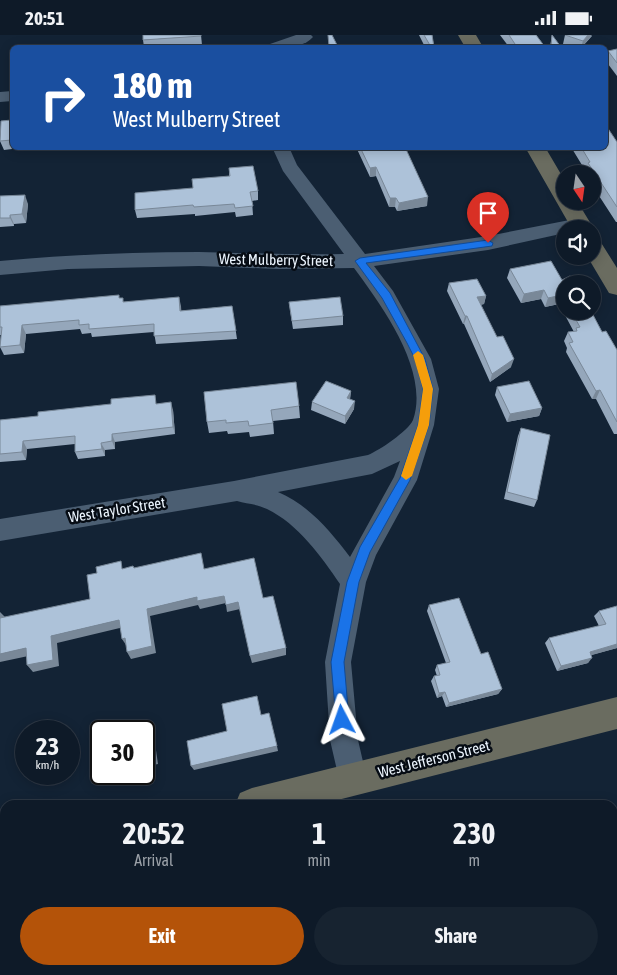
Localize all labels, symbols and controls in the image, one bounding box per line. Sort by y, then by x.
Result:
text: 20:51 [25,7,64,29]
icon: right [30,65,95,130]
text: 180 m [113,65,192,105]
text: West Mulberry Street [113,106,280,132]
north arrow [556,165,601,210]
map controls [556,165,601,320]
pin [467,192,509,243]
icon: arrive [474,199,502,227]
button: sound [556,220,601,265]
street label: West Mulberry Street [219,250,333,269]
button: search [556,275,601,320]
street label: West Taylor Street [67,493,167,526]
position arrow [315,693,367,745]
speed limit sign: 30 [90,720,155,785]
text: 23 [36,732,59,760]
street label: West Jefferson Street [376,736,491,781]
text: km/h [36,758,59,772]
text: 20:52 [123,816,185,850]
text: 1 [312,816,326,850]
text: 230 [453,816,495,850]
text: Arrival [134,851,173,869]
text: min [308,851,331,869]
text: m [468,851,480,869]
button: Exit [20,907,304,965]
button: Share [314,907,598,965]

